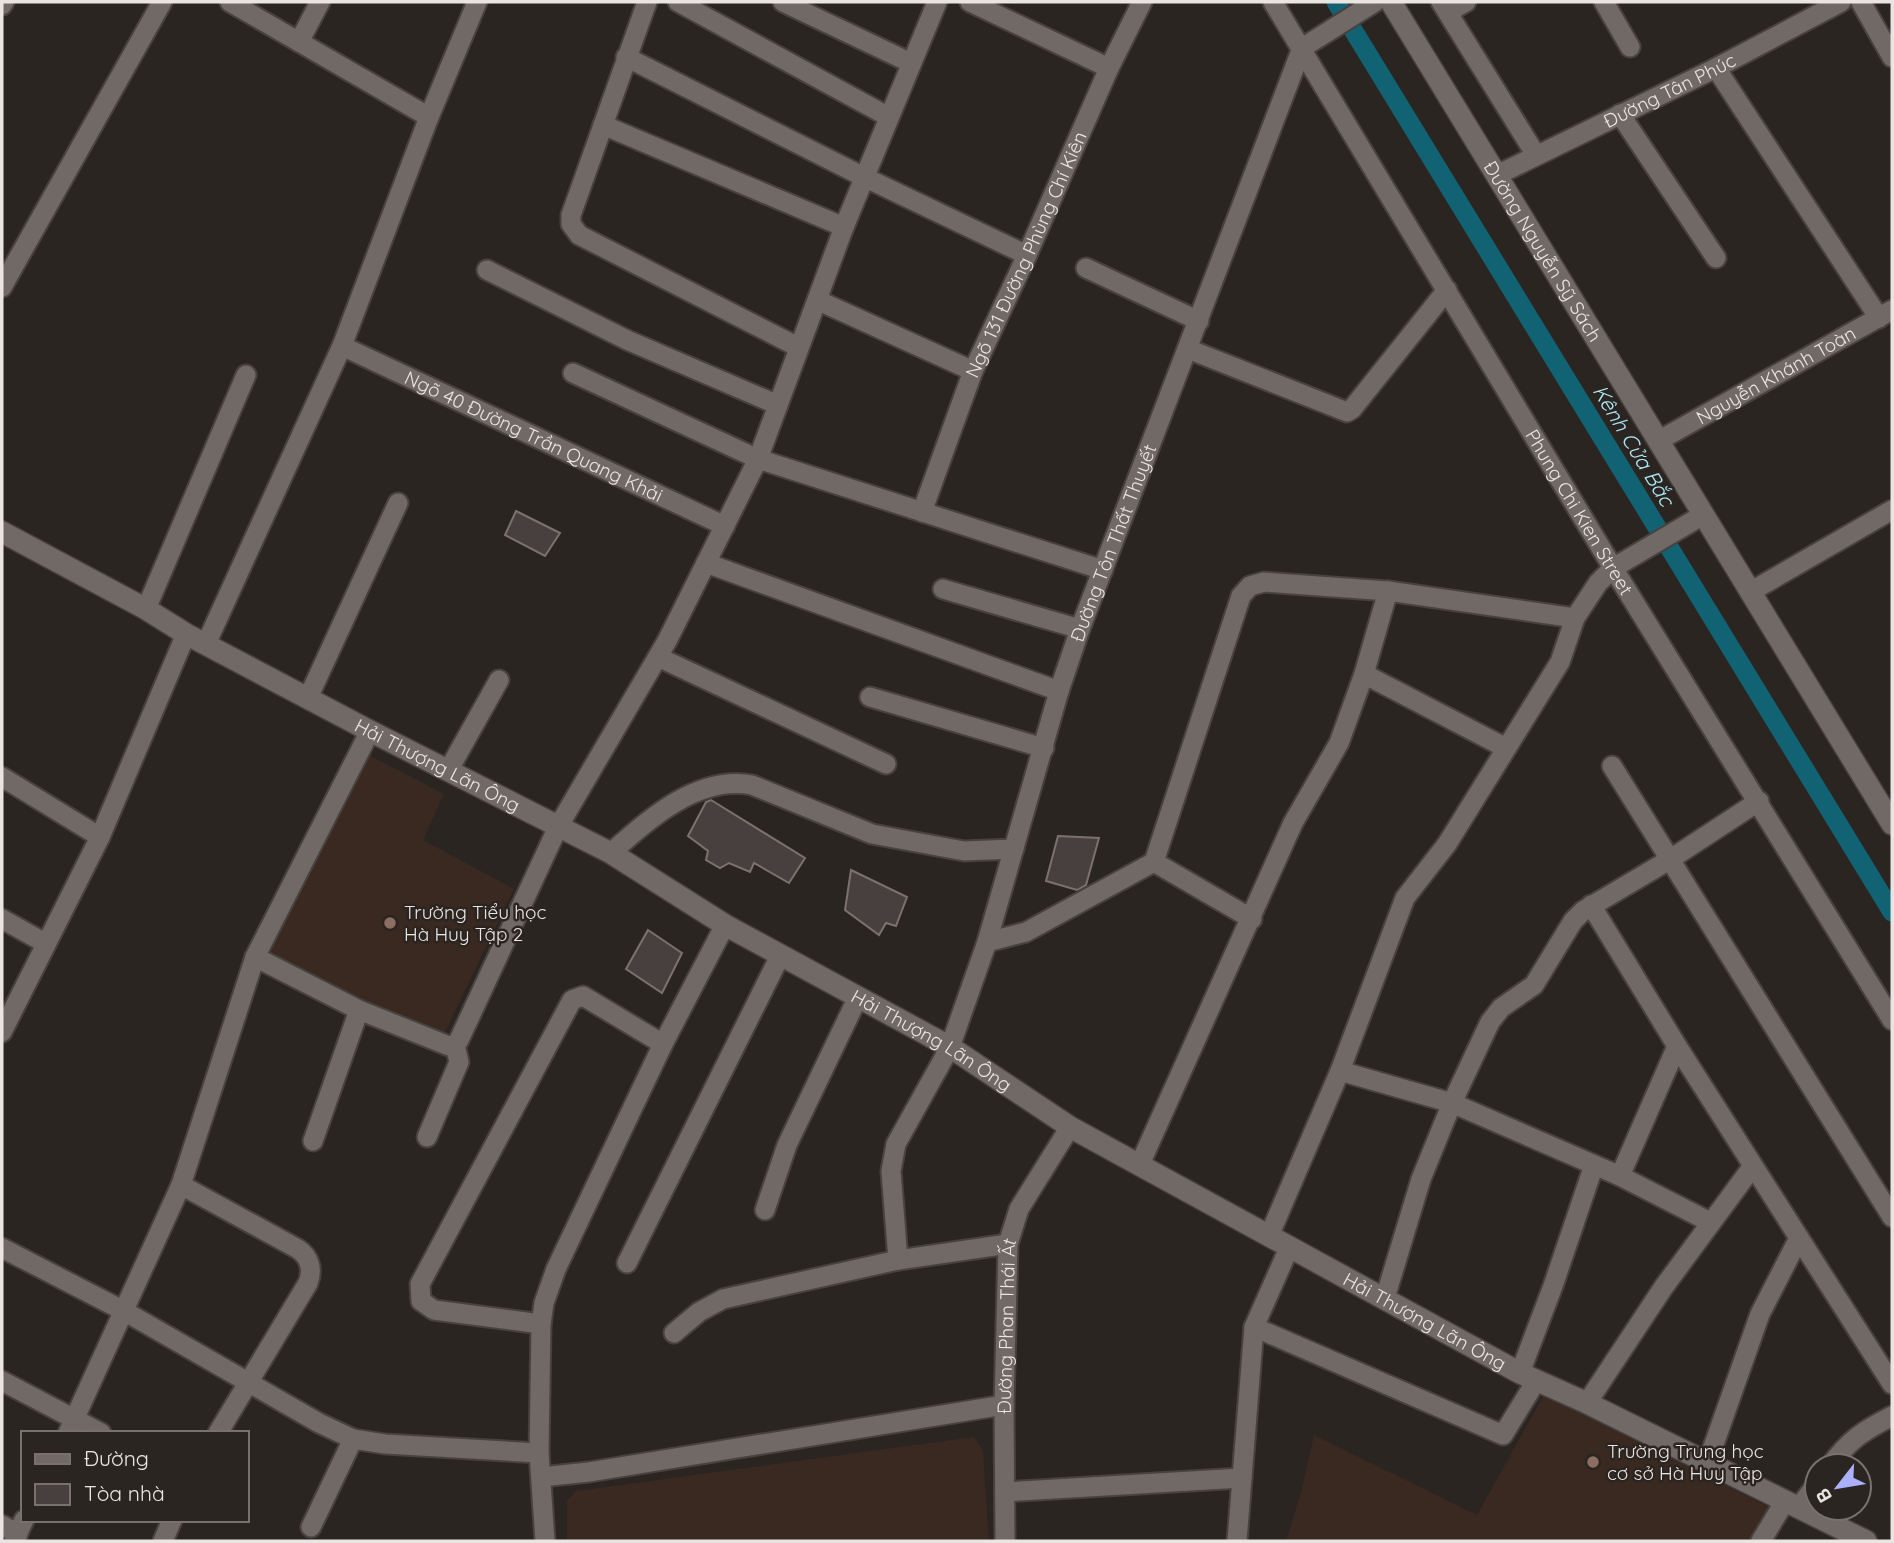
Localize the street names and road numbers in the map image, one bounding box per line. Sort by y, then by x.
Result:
street label: Đường Tân Phúc [1600,48,1740,133]
street label: Ngõ 131 Đường Phùng Chí Kiên [960,128,1092,381]
street label: Đường Nguyễn Sỹ Sách [1479,156,1607,346]
street label: Nguyễn Khánh Toàn [1692,321,1860,429]
street label: Ngõ 40 Đường Trần Quang Khải [401,365,667,507]
street label: Phung Chi Kien Street [1520,425,1639,599]
street label: Đường Tôn Thất Thuyết [1065,441,1162,645]
street label: Hải Thượng Lãn Ông [351,713,524,817]
street label: Hải Thượng Lãn Ông [847,984,1016,1097]
street label: Đường Phan Thái Ất [992,1235,1021,1414]
street label: Hải Thượng Lãn Ông [1339,1267,1511,1375]

